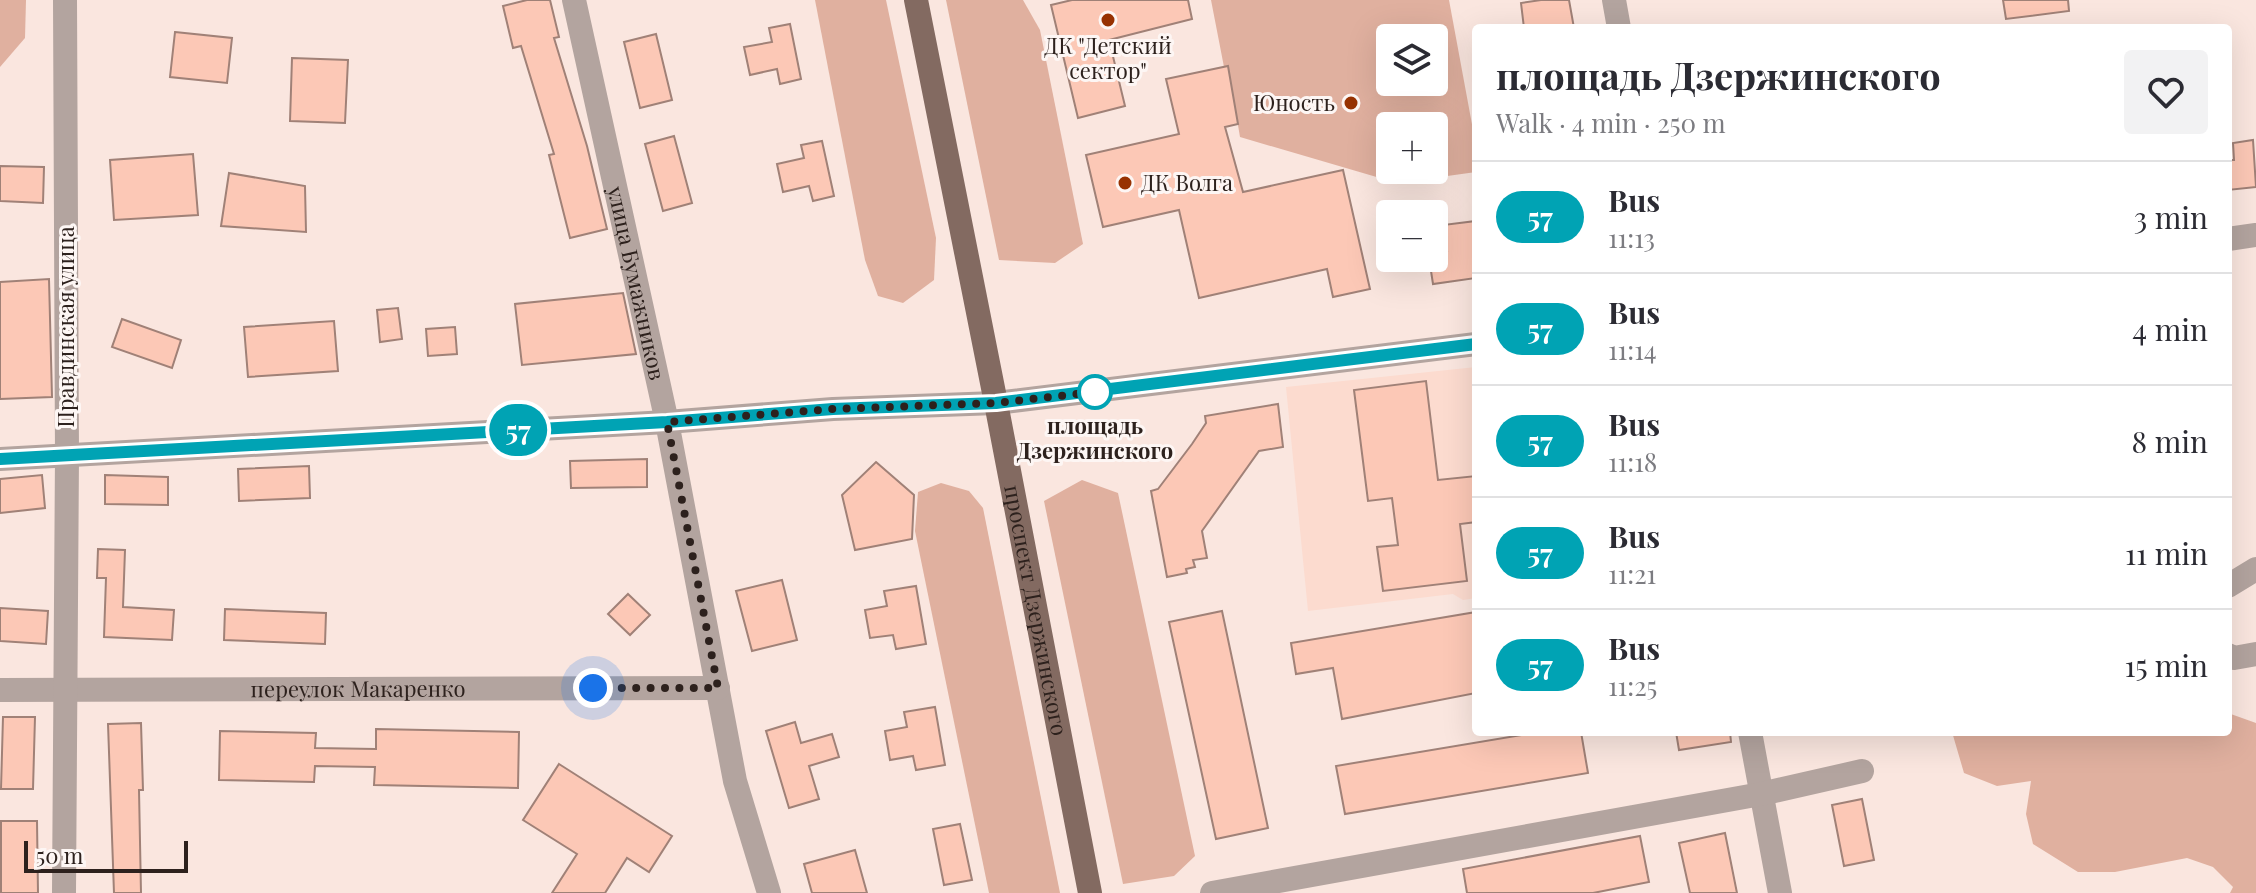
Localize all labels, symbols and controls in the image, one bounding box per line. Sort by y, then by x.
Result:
marker: ДК "Детский сектор" [1099,11,1117,29]
map controls [1376,24,1448,272]
button: layers [1376,24,1448,96]
place label: ДК "Детский сектор" [1044,30,1172,85]
text: площадь Дзержинского [1496,49,1941,100]
button: heart [2124,50,2208,134]
place label: Юность [1253,87,1335,117]
marker: Юность [1342,94,1360,112]
text: Walk · 4 min · 250 m [1496,105,1726,140]
button: + [1376,112,1448,184]
place label: ДК Волга [1141,167,1233,197]
marker: ДК Волга [1116,174,1134,192]
text: Bus [1608,180,1660,220]
street label: улица Бумажников [601,182,673,383]
text: 3 min [2134,197,2208,237]
text: 57 [1527,198,1553,235]
button: − [1376,200,1448,272]
text: 11:13 [1608,220,1655,255]
street label: Правдинская улица [50,226,80,428]
text: Bus [1608,292,1660,332]
text: 4 min [2132,309,2208,349]
text: 57 [1527,310,1553,347]
text: 11:14 [1608,332,1657,367]
marker: площадь Дзержинского [1078,375,1112,409]
line badge: 57 [482,404,554,456]
text: Bus [1608,404,1660,444]
place label: площадь Дзержинского [1017,410,1173,465]
text: 57 [505,411,531,448]
text: 8 min [2132,421,2208,461]
text: 57 [1527,422,1553,459]
text: 11:18 [1608,444,1657,479]
street label: проспект Дзержинского [998,482,1075,738]
text: Bus [1608,516,1660,556]
text: 11 min [2125,533,2208,573]
text: 57 [1527,534,1553,571]
text: 11:21 [1608,556,1656,591]
text: Bus [1608,628,1660,668]
text: 15 min [2124,645,2208,685]
text: 57 [1527,646,1553,683]
your location [573,668,613,708]
text: 11:25 [1608,668,1657,703]
street label: переулок Макаренко [250,673,465,703]
scale bar [24,837,188,873]
text: 50 m [36,840,83,870]

